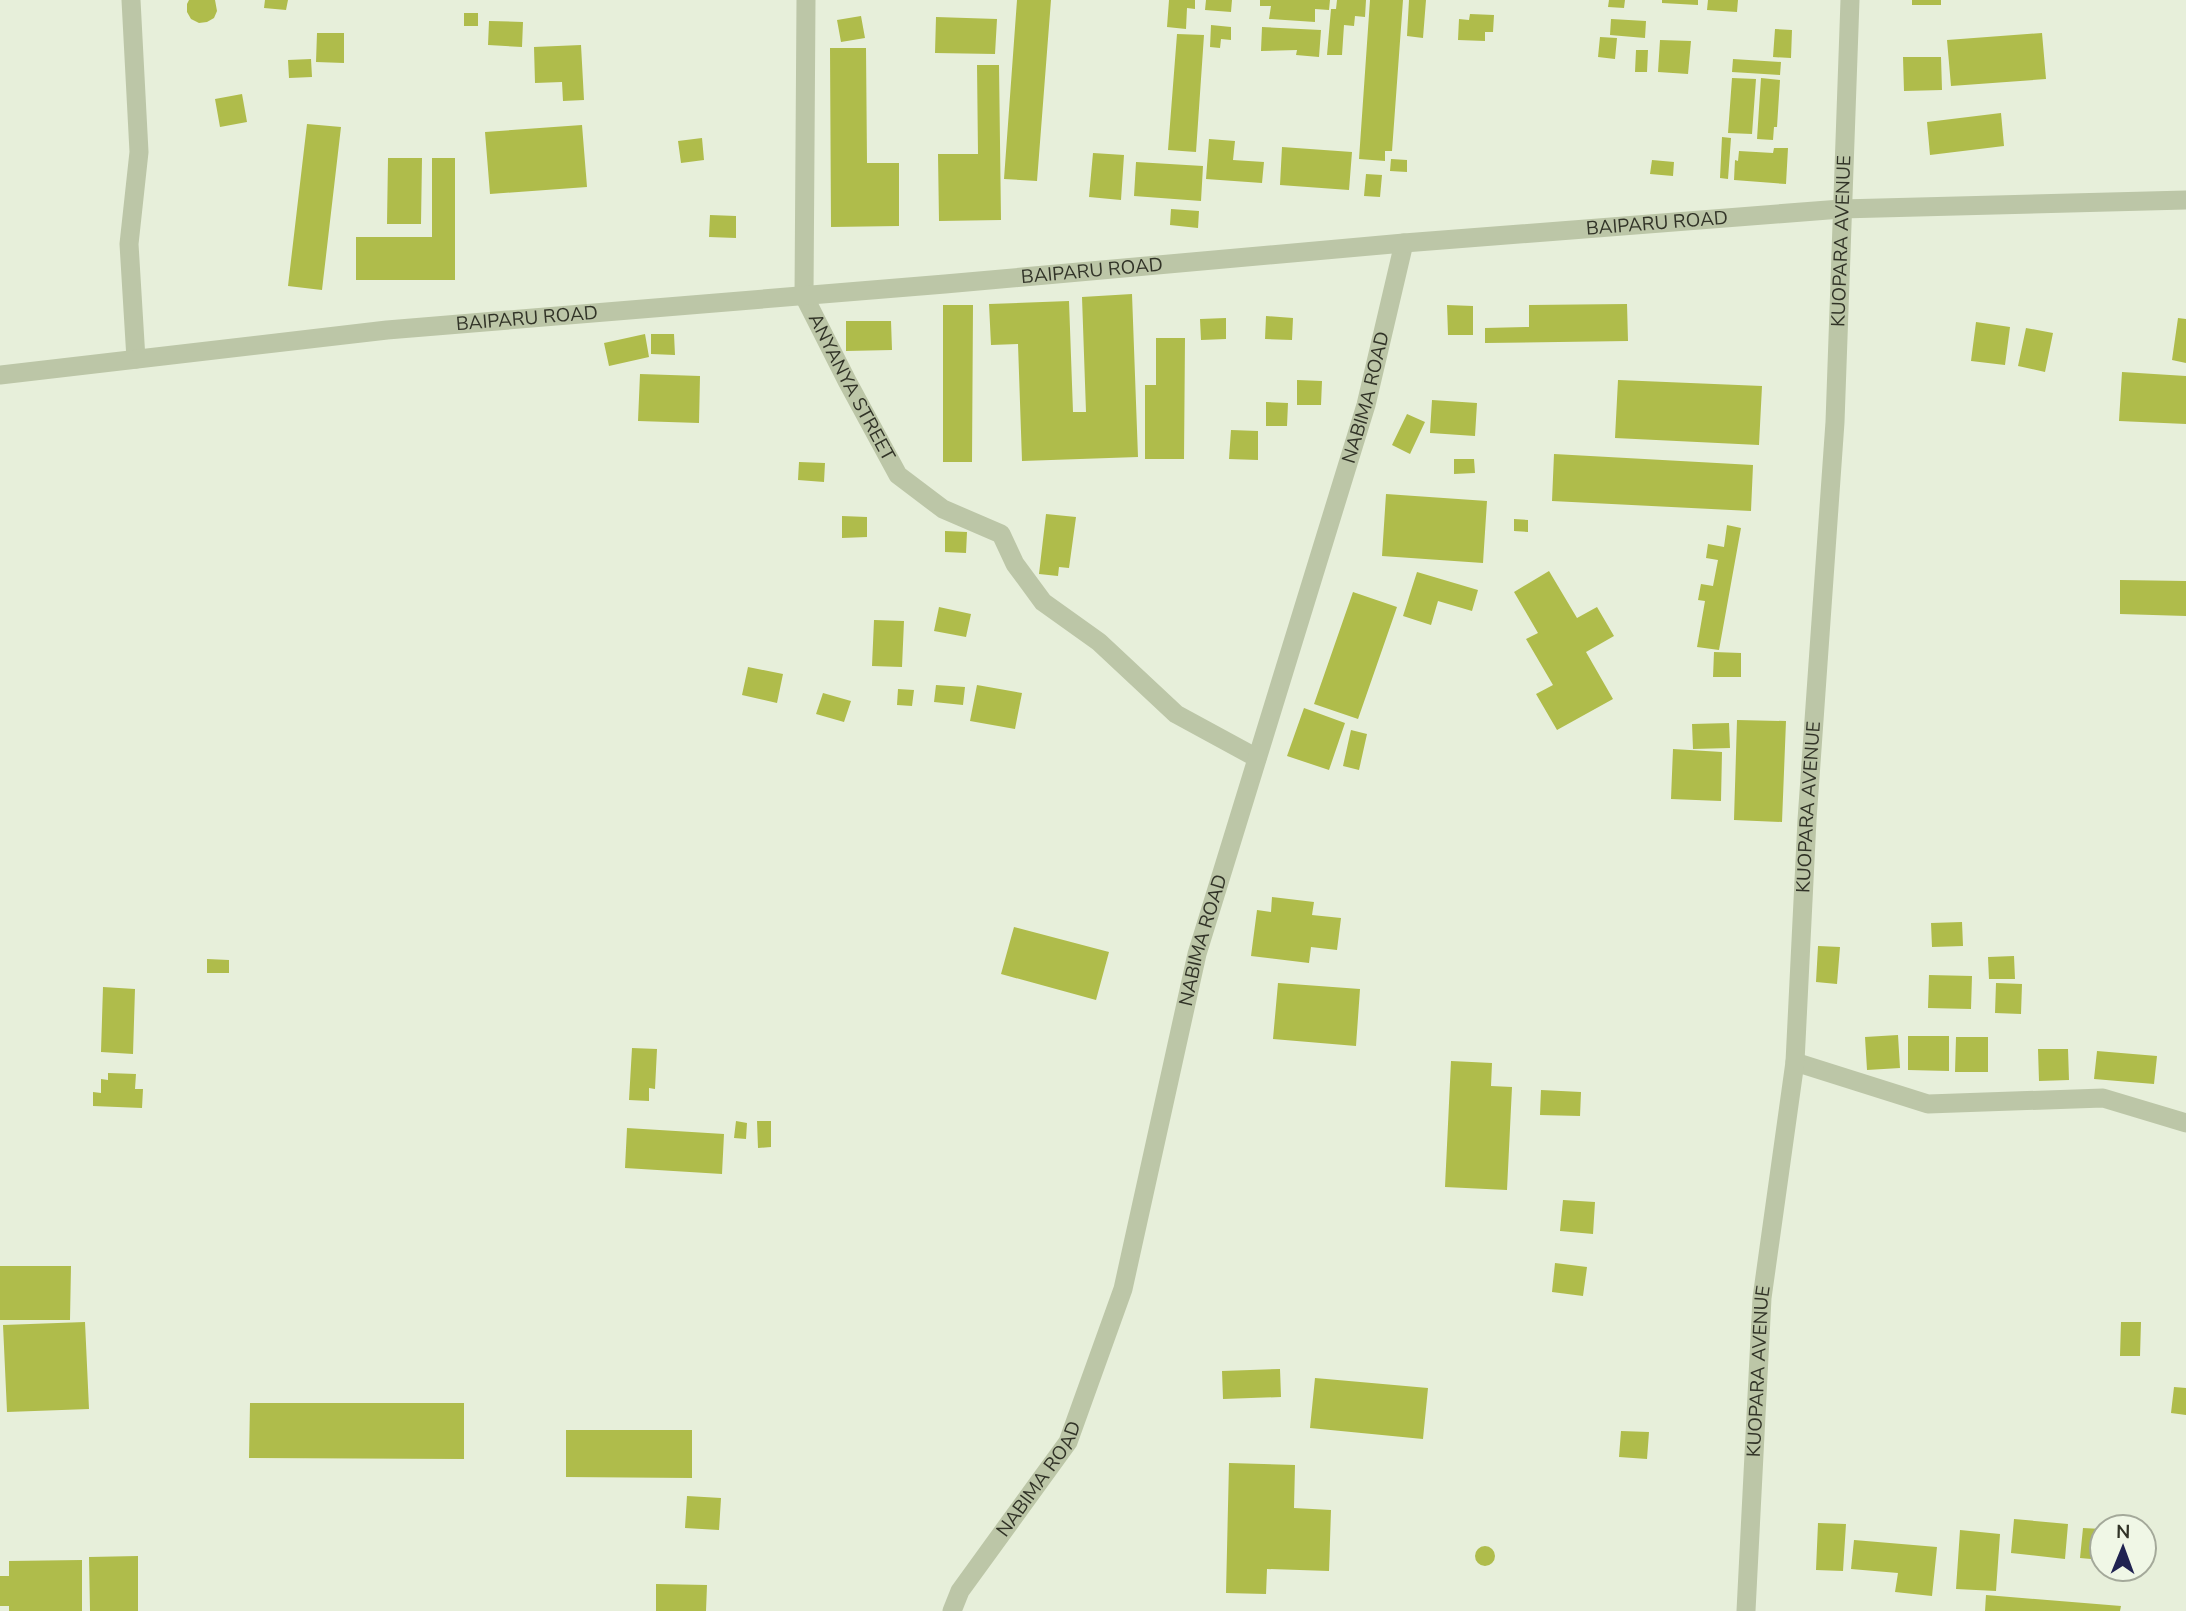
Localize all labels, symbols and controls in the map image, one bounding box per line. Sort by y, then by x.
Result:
street label: KUOPARA AVENUE [1825,155,1857,327]
street label: BAIPARU ROAD [1585,205,1729,242]
street label: BAIPARU ROAD [1020,252,1164,290]
street label: BAIPARU ROAD [455,300,599,337]
street label: ANYANYA STREET [802,309,901,466]
street label: NABIMA ROAD [1336,329,1396,467]
street label: KUOPARA AVENUE [1790,720,1827,893]
street label: NABIMA ROAD [1173,871,1234,1009]
street label: KUOPARA AVENUE [1741,1284,1777,1458]
street label: NABIMA ROAD [990,1418,1087,1542]
north arrow [2088,1513,2158,1583]
text: N [2116,1519,2131,1545]

